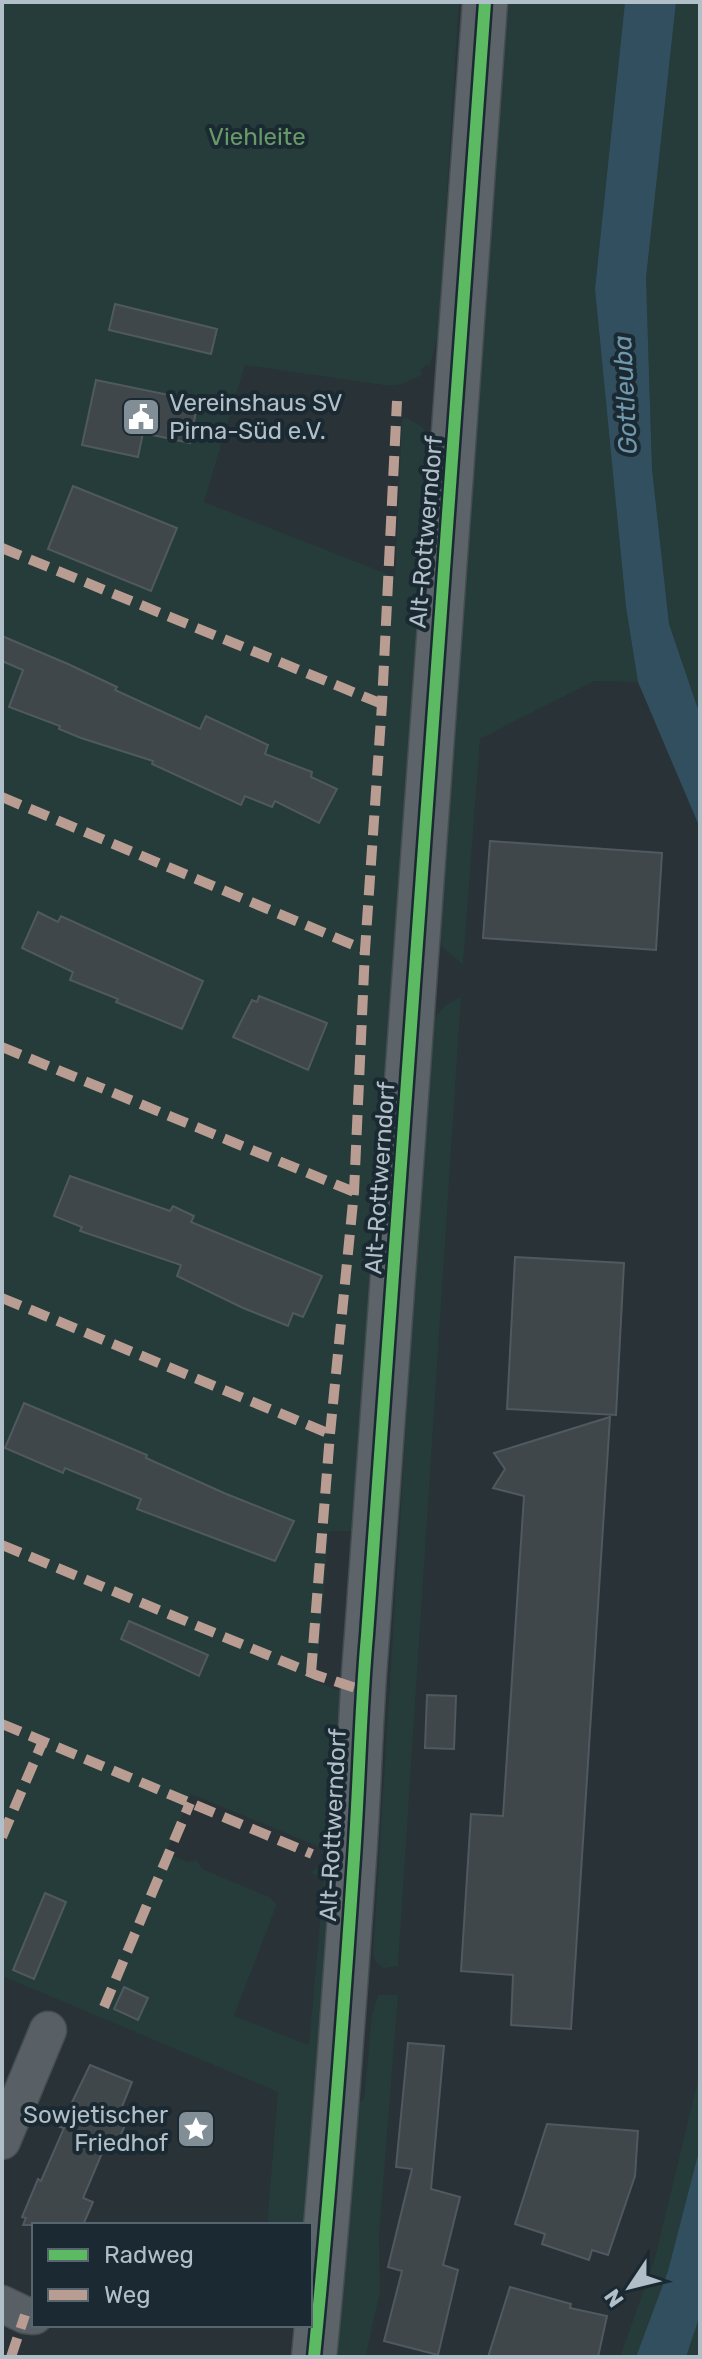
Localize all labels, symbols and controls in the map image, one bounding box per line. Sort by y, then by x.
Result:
park label: Viehleite [208,123,306,151]
water label: Gottleuba [607,334,644,455]
place label: Vereinshaus SV Pirna-Süd e.V. [169,389,342,445]
public building icon: Vereinshaus SV Pirna-Süd e.V. [120,396,162,438]
street label: Alt-Rottwerndorf [404,434,448,629]
street label: Alt-Rottwerndorf [359,1080,401,1275]
street label: Alt-Rottwerndorf [314,1727,352,1922]
place label: Sowjetischer Friedhof [23,2101,169,2157]
place icon: Sowjetischer Friedhof [175,2108,217,2150]
legend [32,2223,312,2327]
text: Radweg [104,2241,194,2269]
north arrow [590,2247,670,2327]
text: Weg [104,2281,151,2309]
text: N [598,2284,630,2312]

